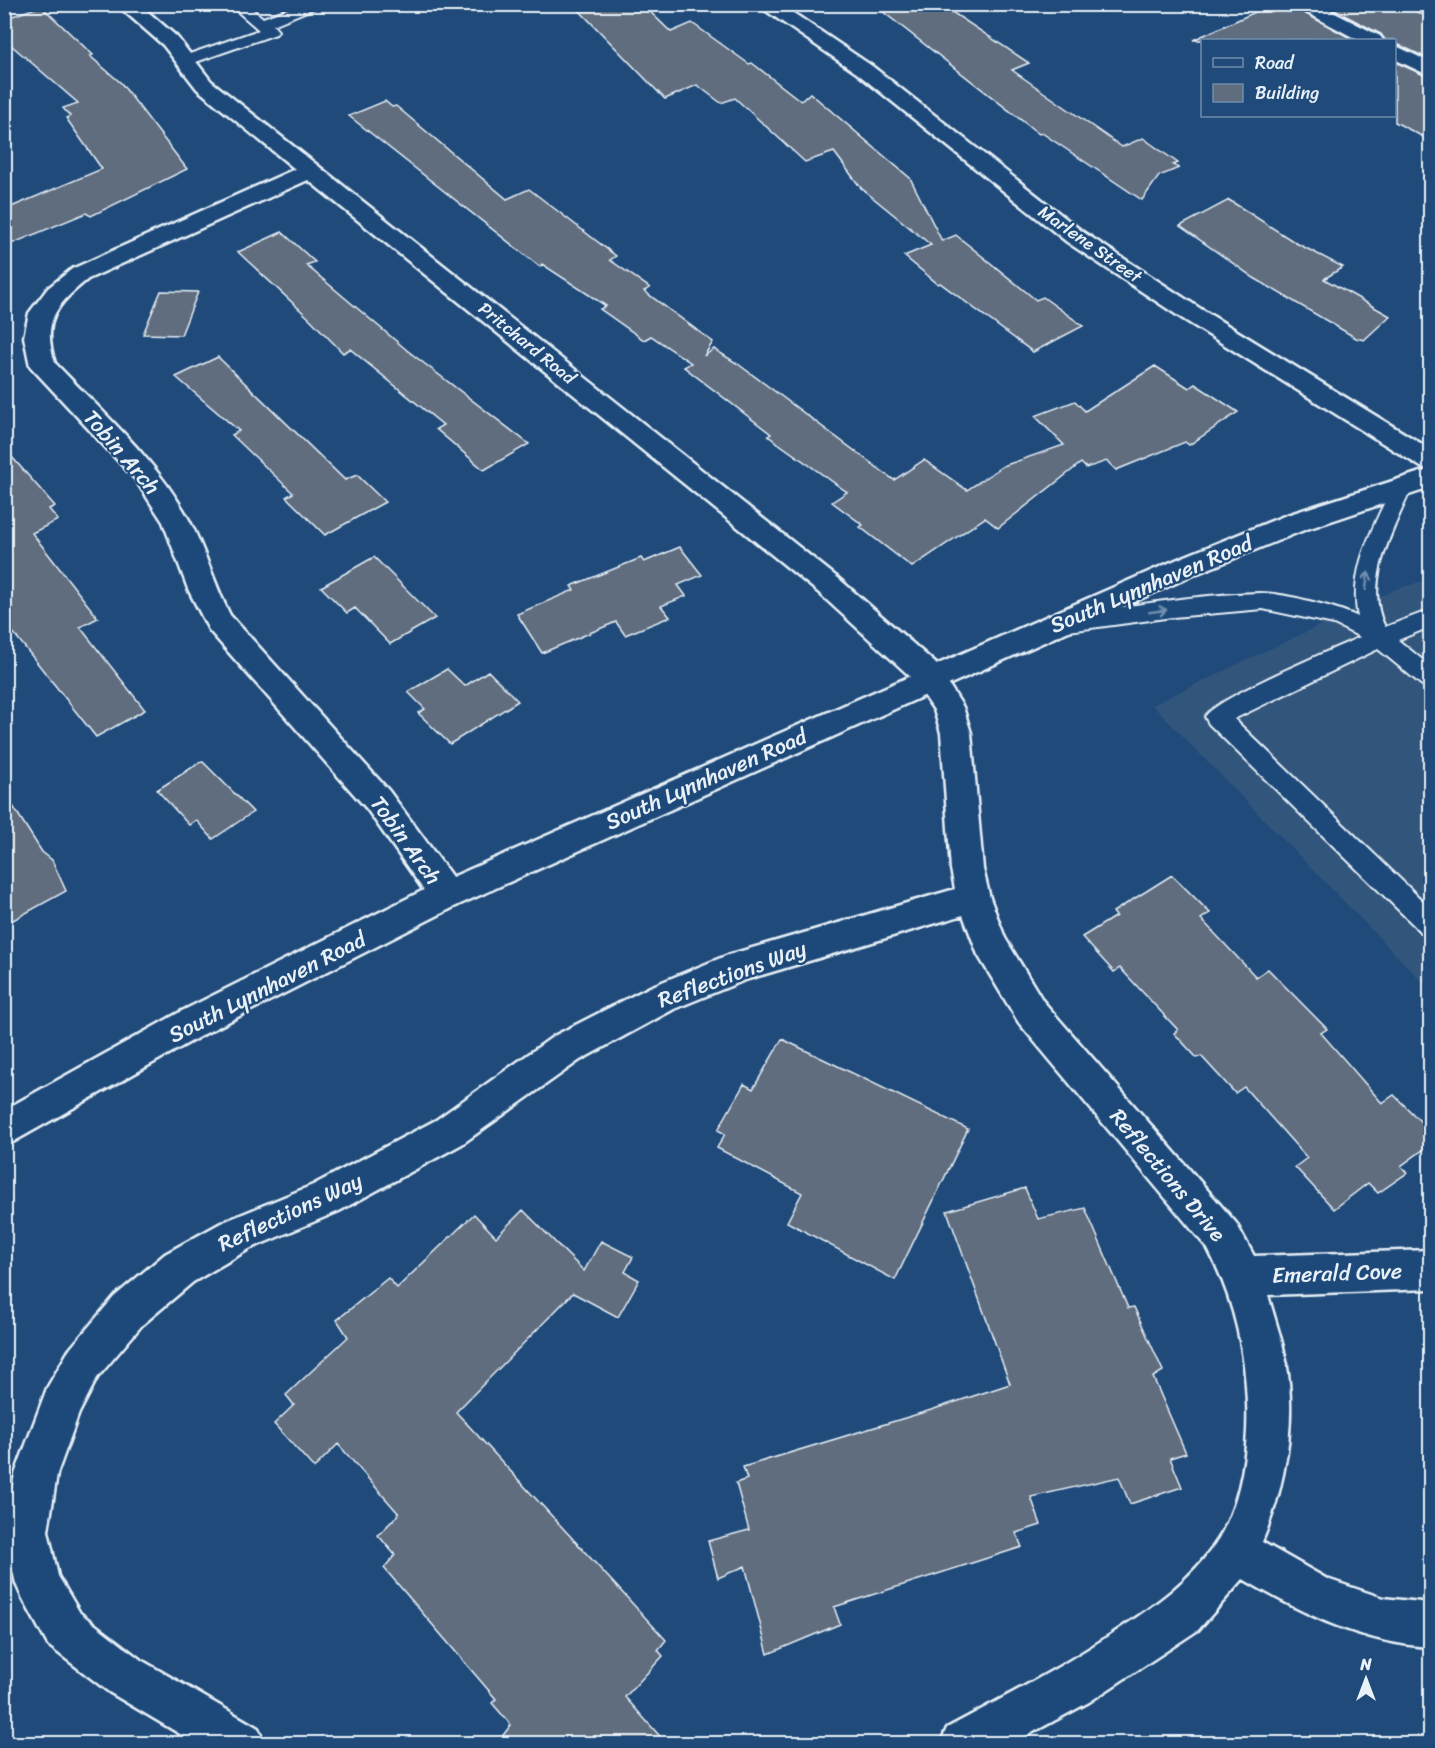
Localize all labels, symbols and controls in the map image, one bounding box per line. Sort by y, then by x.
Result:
legend [1201,39,1396,117]
text: Road [1255,47,1295,79]
text: Building [1255,77,1319,109]
street label: Marlene Street [1031,196,1149,292]
street label: Pritchard Road [471,293,584,394]
street label: Tobin Arch [73,400,171,504]
street label: South Lynnhaven Road [1043,523,1260,644]
one-way arrow [1362,572,1373,592]
one-way arrow [1147,605,1167,616]
street label: South Lynnhaven Road [599,716,814,841]
street label: Tobin Arch [360,787,452,893]
street label: South Lynnhaven Road [161,920,374,1054]
street label: Reflections Way [652,929,812,1019]
street label: Reflections Drive [1100,1099,1236,1251]
street label: Reflections Way [211,1161,369,1263]
street label: Emerald Cove [1271,1251,1403,1295]
north arrow [1336,1649,1396,1709]
text: N [1359,1650,1372,1679]

